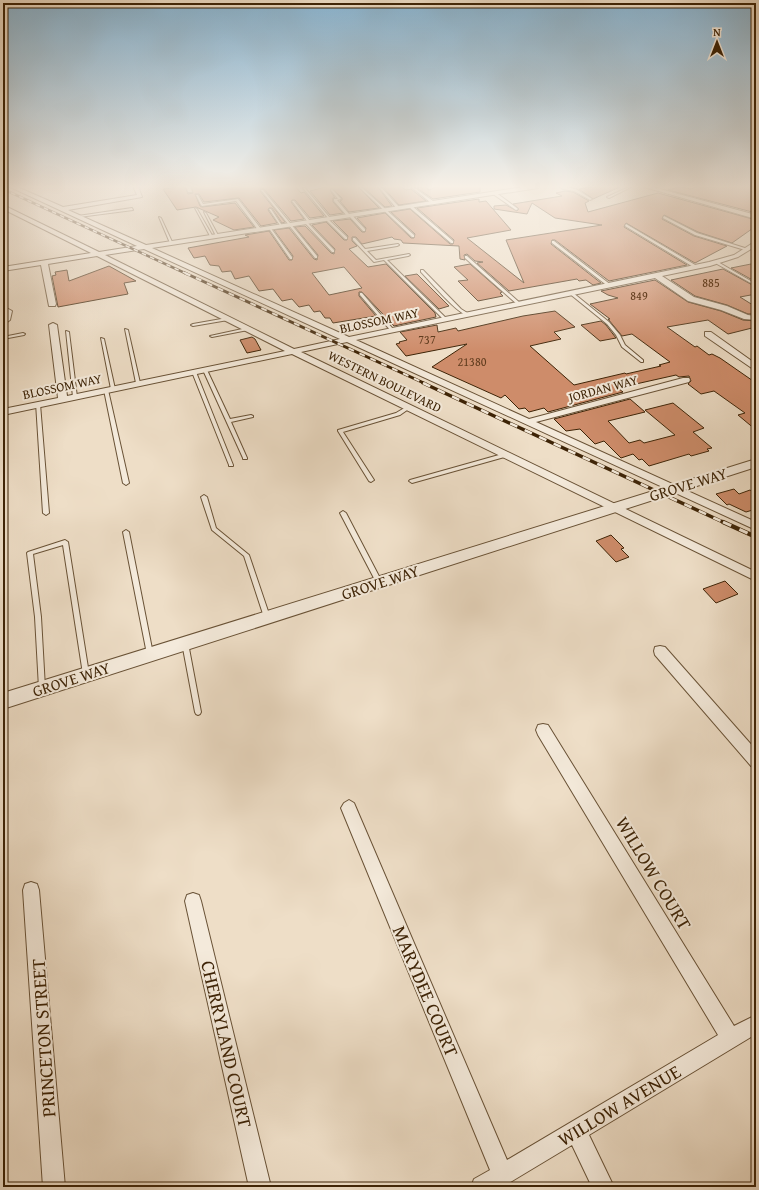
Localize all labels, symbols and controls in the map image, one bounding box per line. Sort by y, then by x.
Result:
north arrow [697,22,737,62]
text: N [713,24,721,40]
house number: 885 [702,274,720,291]
house number: 849 [630,287,648,304]
street label: BLOSSOM WAY [338,303,421,338]
house number: 737 [418,331,436,348]
street label: WESTERN BOULEVARD [325,346,445,417]
house number: 21380 [458,353,487,370]
street label: BLOSSOM WAY [21,369,104,404]
street label: JORDAN WAY [565,370,640,407]
street label: GROVE WAY [646,461,730,507]
street label: GROVE WAY [338,558,422,606]
street label: GROVE WAY [29,655,113,703]
street label: WILLOW COURT [609,811,699,935]
street label: MARYDEE COURT [386,921,466,1061]
street label: PRINCETON STREET [23,957,63,1118]
street label: CHERRYLAND COURT [194,958,260,1130]
street label: WILLOW AVENUE [552,1057,686,1153]

